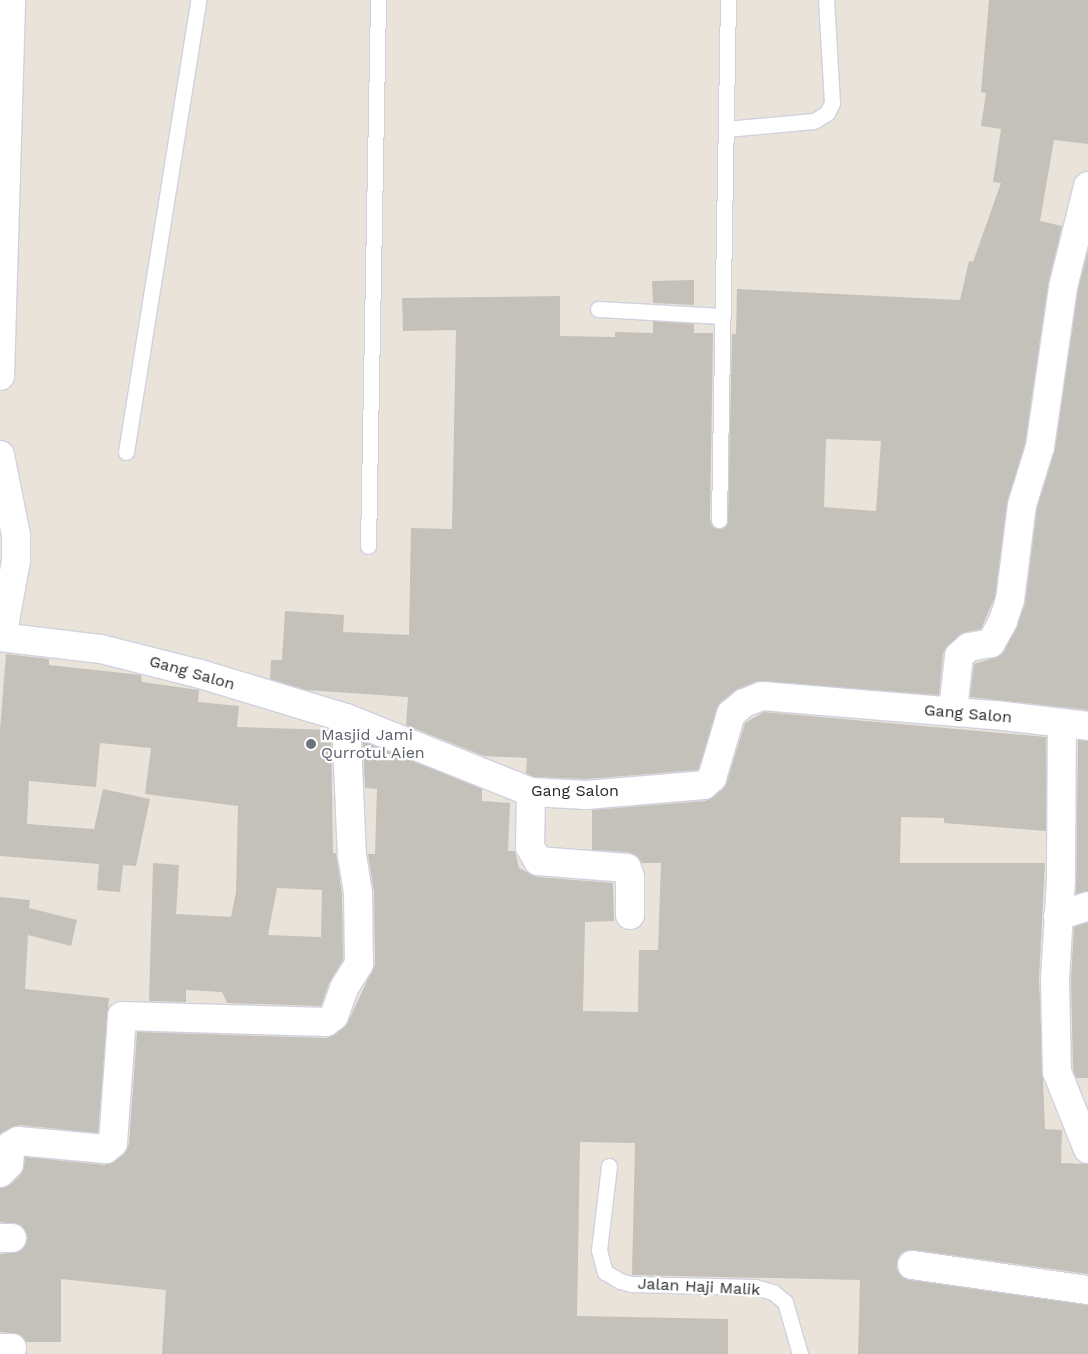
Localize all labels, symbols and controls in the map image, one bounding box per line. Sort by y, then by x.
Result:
street label: Gang Salon [147,652,237,694]
street label: Gang Salon [923,701,1013,727]
place label: Masjid Jami Qurrotul Aien [321,725,426,763]
marker: Masjid Jami Qurrotul Aien [305,738,317,750]
street label: Gang Salon [531,781,619,801]
street label: Jalan Haji Malik [637,1274,761,1300]

